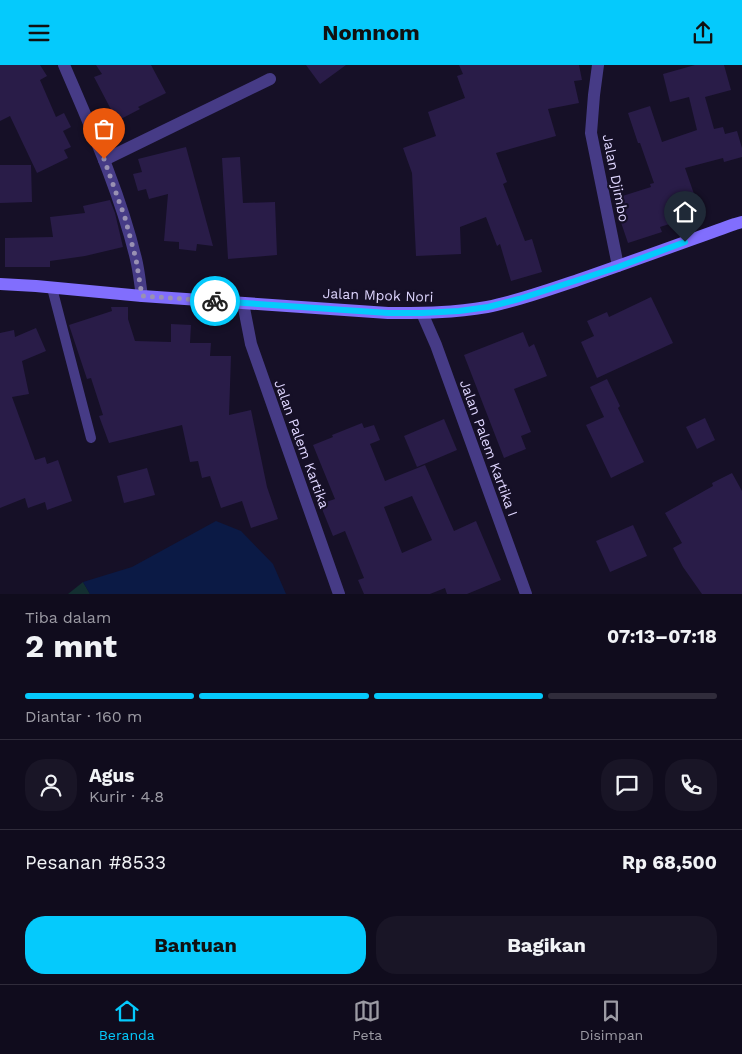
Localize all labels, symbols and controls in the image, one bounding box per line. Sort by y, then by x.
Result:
icon: menu [25,19,53,47]
icon: share [689,19,717,47]
text: Nomnom [322,20,420,45]
pin [83,108,125,159]
icon: bag [90,115,118,143]
street label: Jalan Djimbo [600,133,632,223]
pin [664,191,706,242]
icon: home [671,198,699,226]
courier [190,276,240,326]
street label: Jalan Mpok Nori [322,285,434,305]
icon: bike [201,287,229,315]
street label: Jalan Palem Kartika I [457,377,521,519]
street label: Jalan Palem Kartika [271,378,333,511]
text: Tiba dalam [25,608,111,627]
text: 07:13–07:18 [607,625,717,648]
text: 2 mnt [25,627,117,665]
text: Diantar · 160 m [25,707,142,726]
button: person [25,759,77,811]
button: chat [601,759,653,811]
button: phone [665,759,717,811]
text: Agus [89,764,134,787]
text: Kurir · 4.8 [89,787,164,806]
text: Pesanan #8533 [25,851,166,874]
text: Rp 68,500 [622,851,717,874]
button: Bantuan [25,916,366,974]
button: Bagikan [376,916,717,974]
tab: Beranda [99,997,155,1043]
tab: Peta [352,997,382,1043]
tab: Disimpan [580,997,643,1043]

